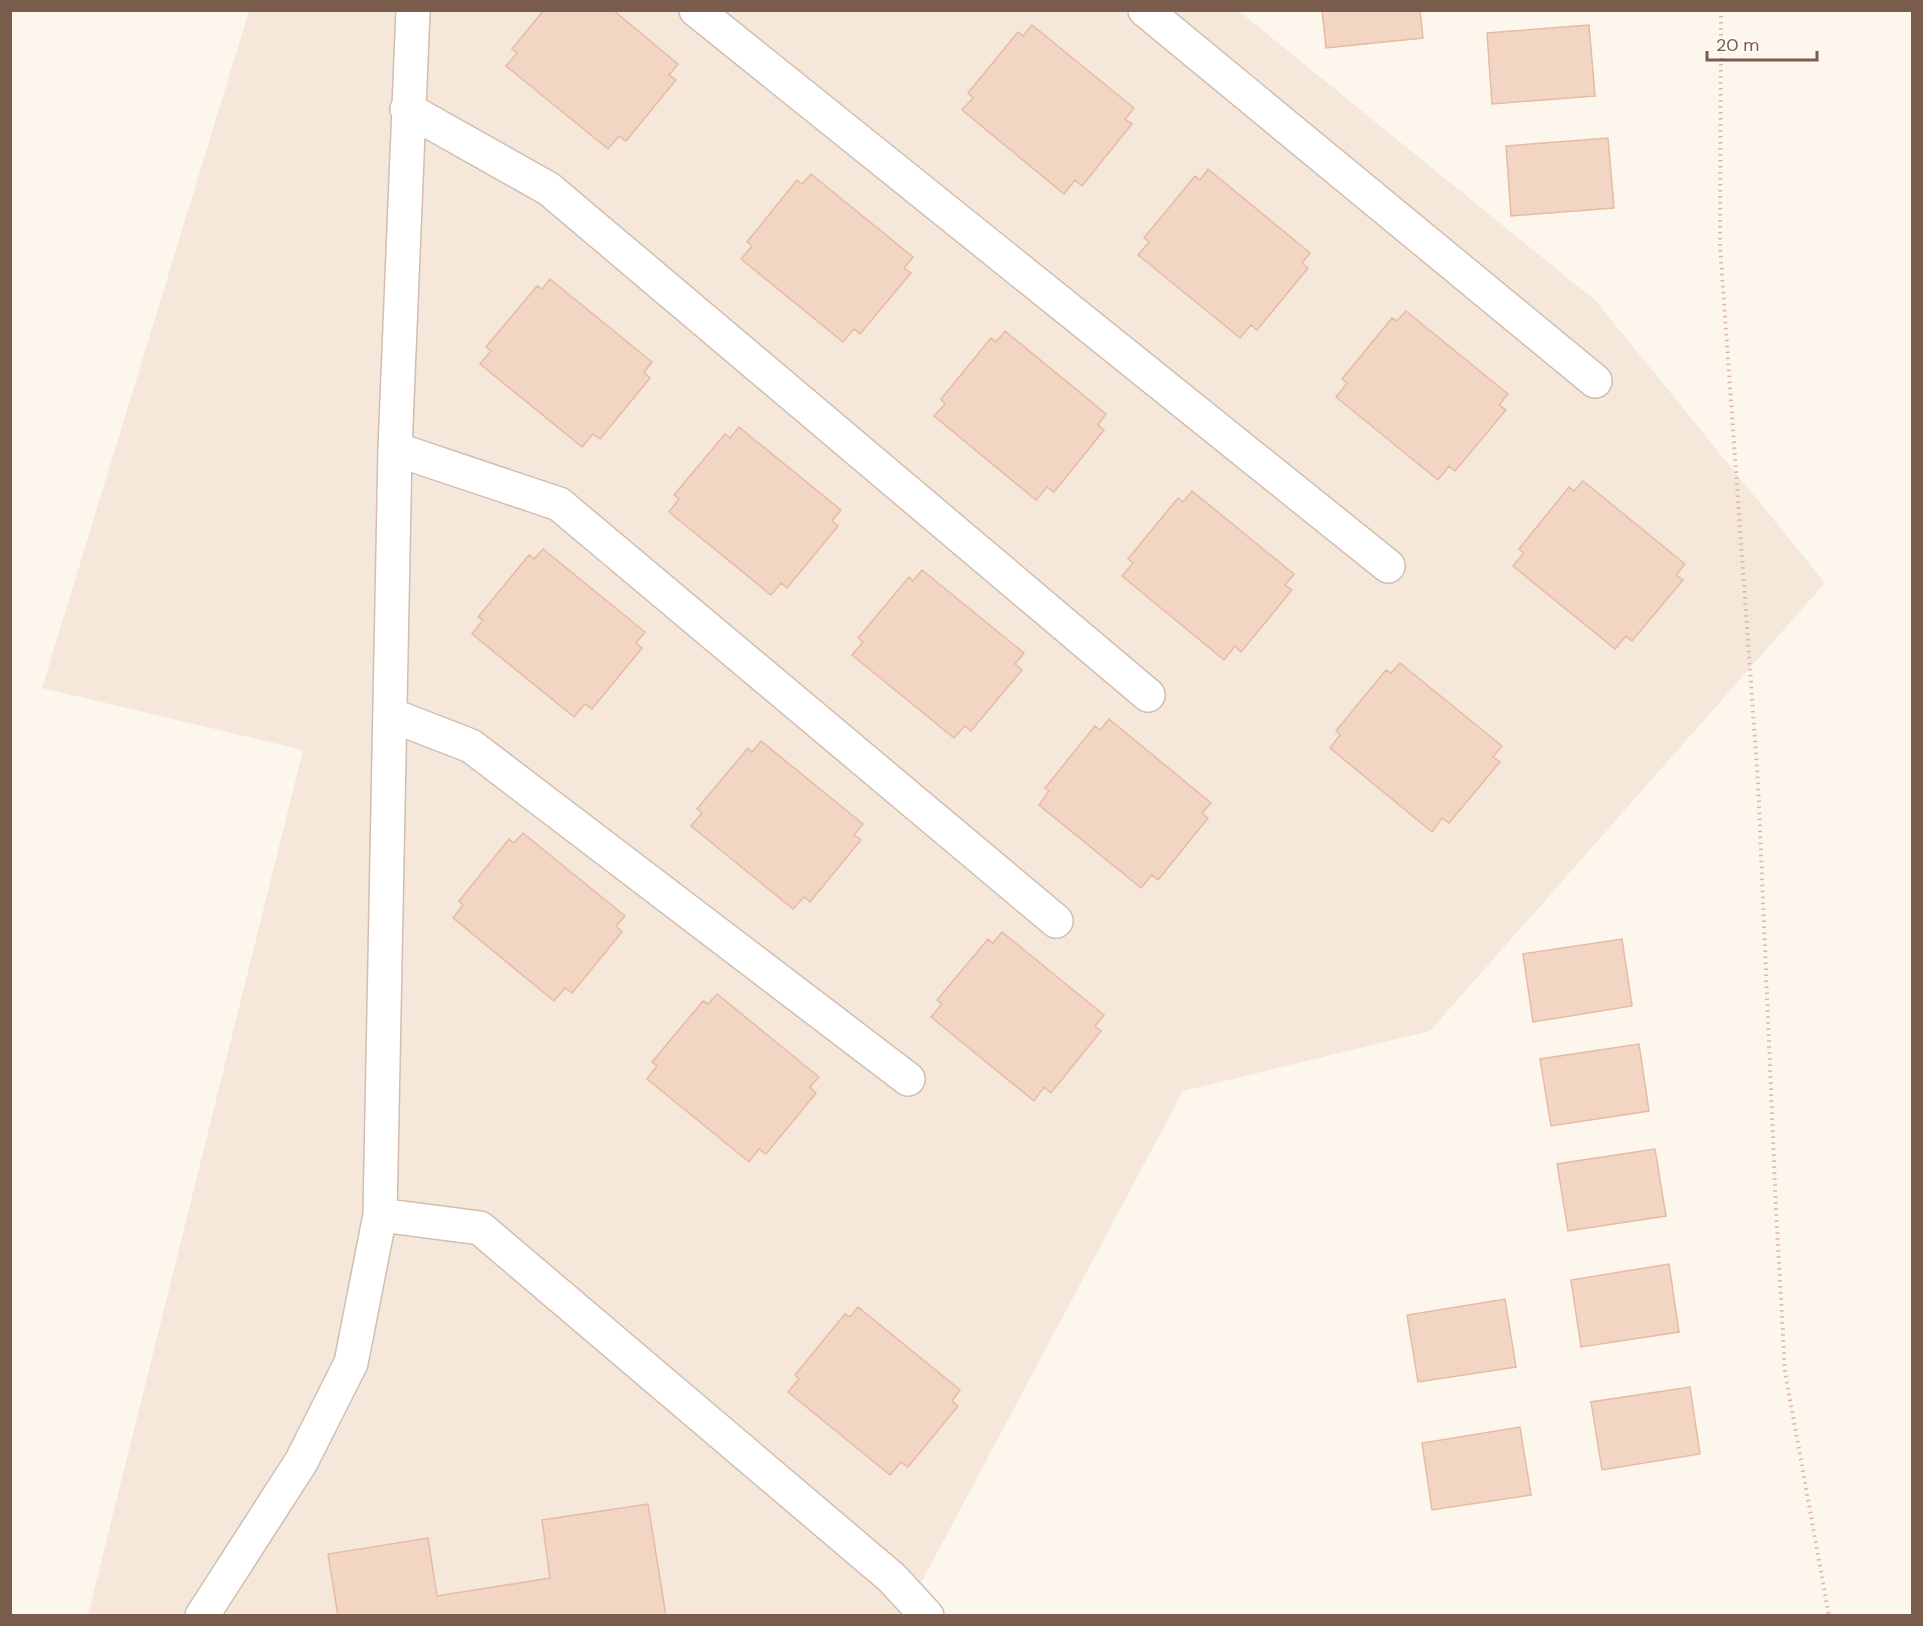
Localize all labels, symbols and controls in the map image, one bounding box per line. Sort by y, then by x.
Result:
scale bar [1707,24,1816,62]
text: 20 m [1716,33,1759,57]

